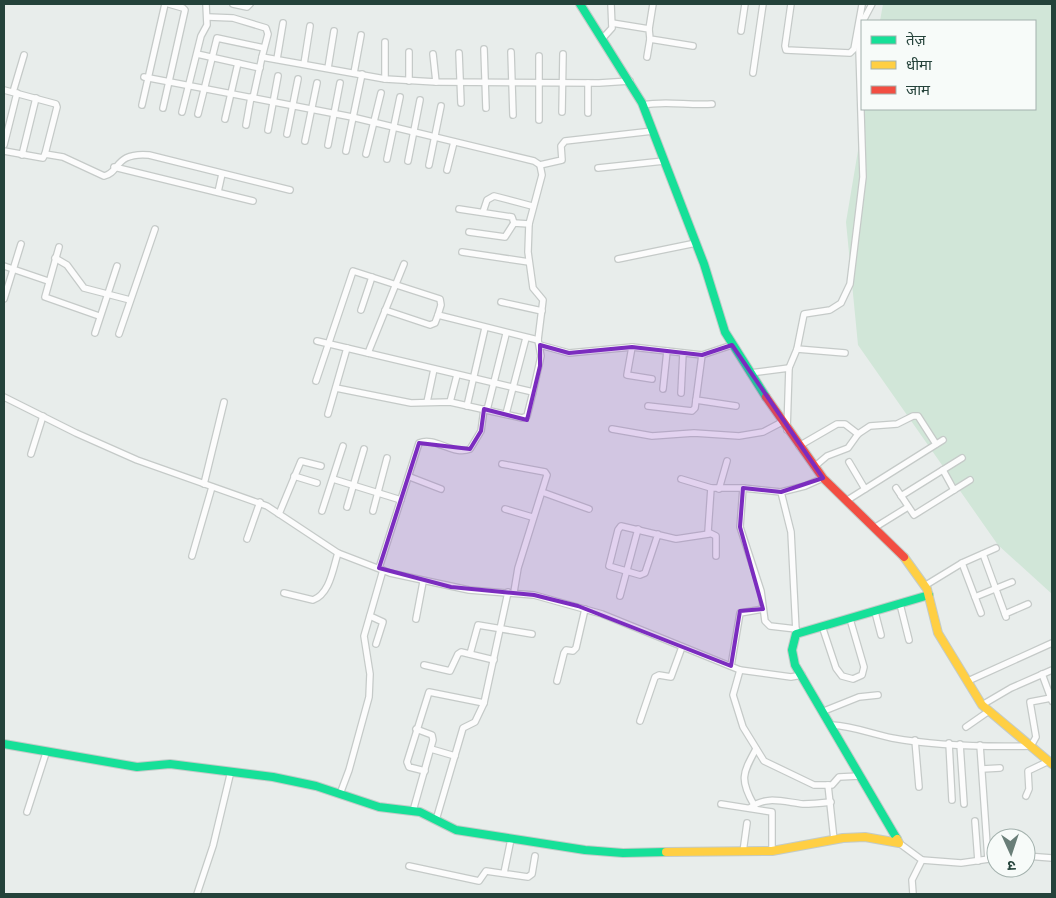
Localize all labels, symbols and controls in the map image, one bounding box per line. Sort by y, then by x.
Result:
legend [861,20,1036,110]
text: तेज़ [906,29,927,49]
text: धीमा [906,54,933,74]
text: जाम [906,79,931,99]
north arrow [986,828,1036,878]
text: उ [1006,857,1016,876]

